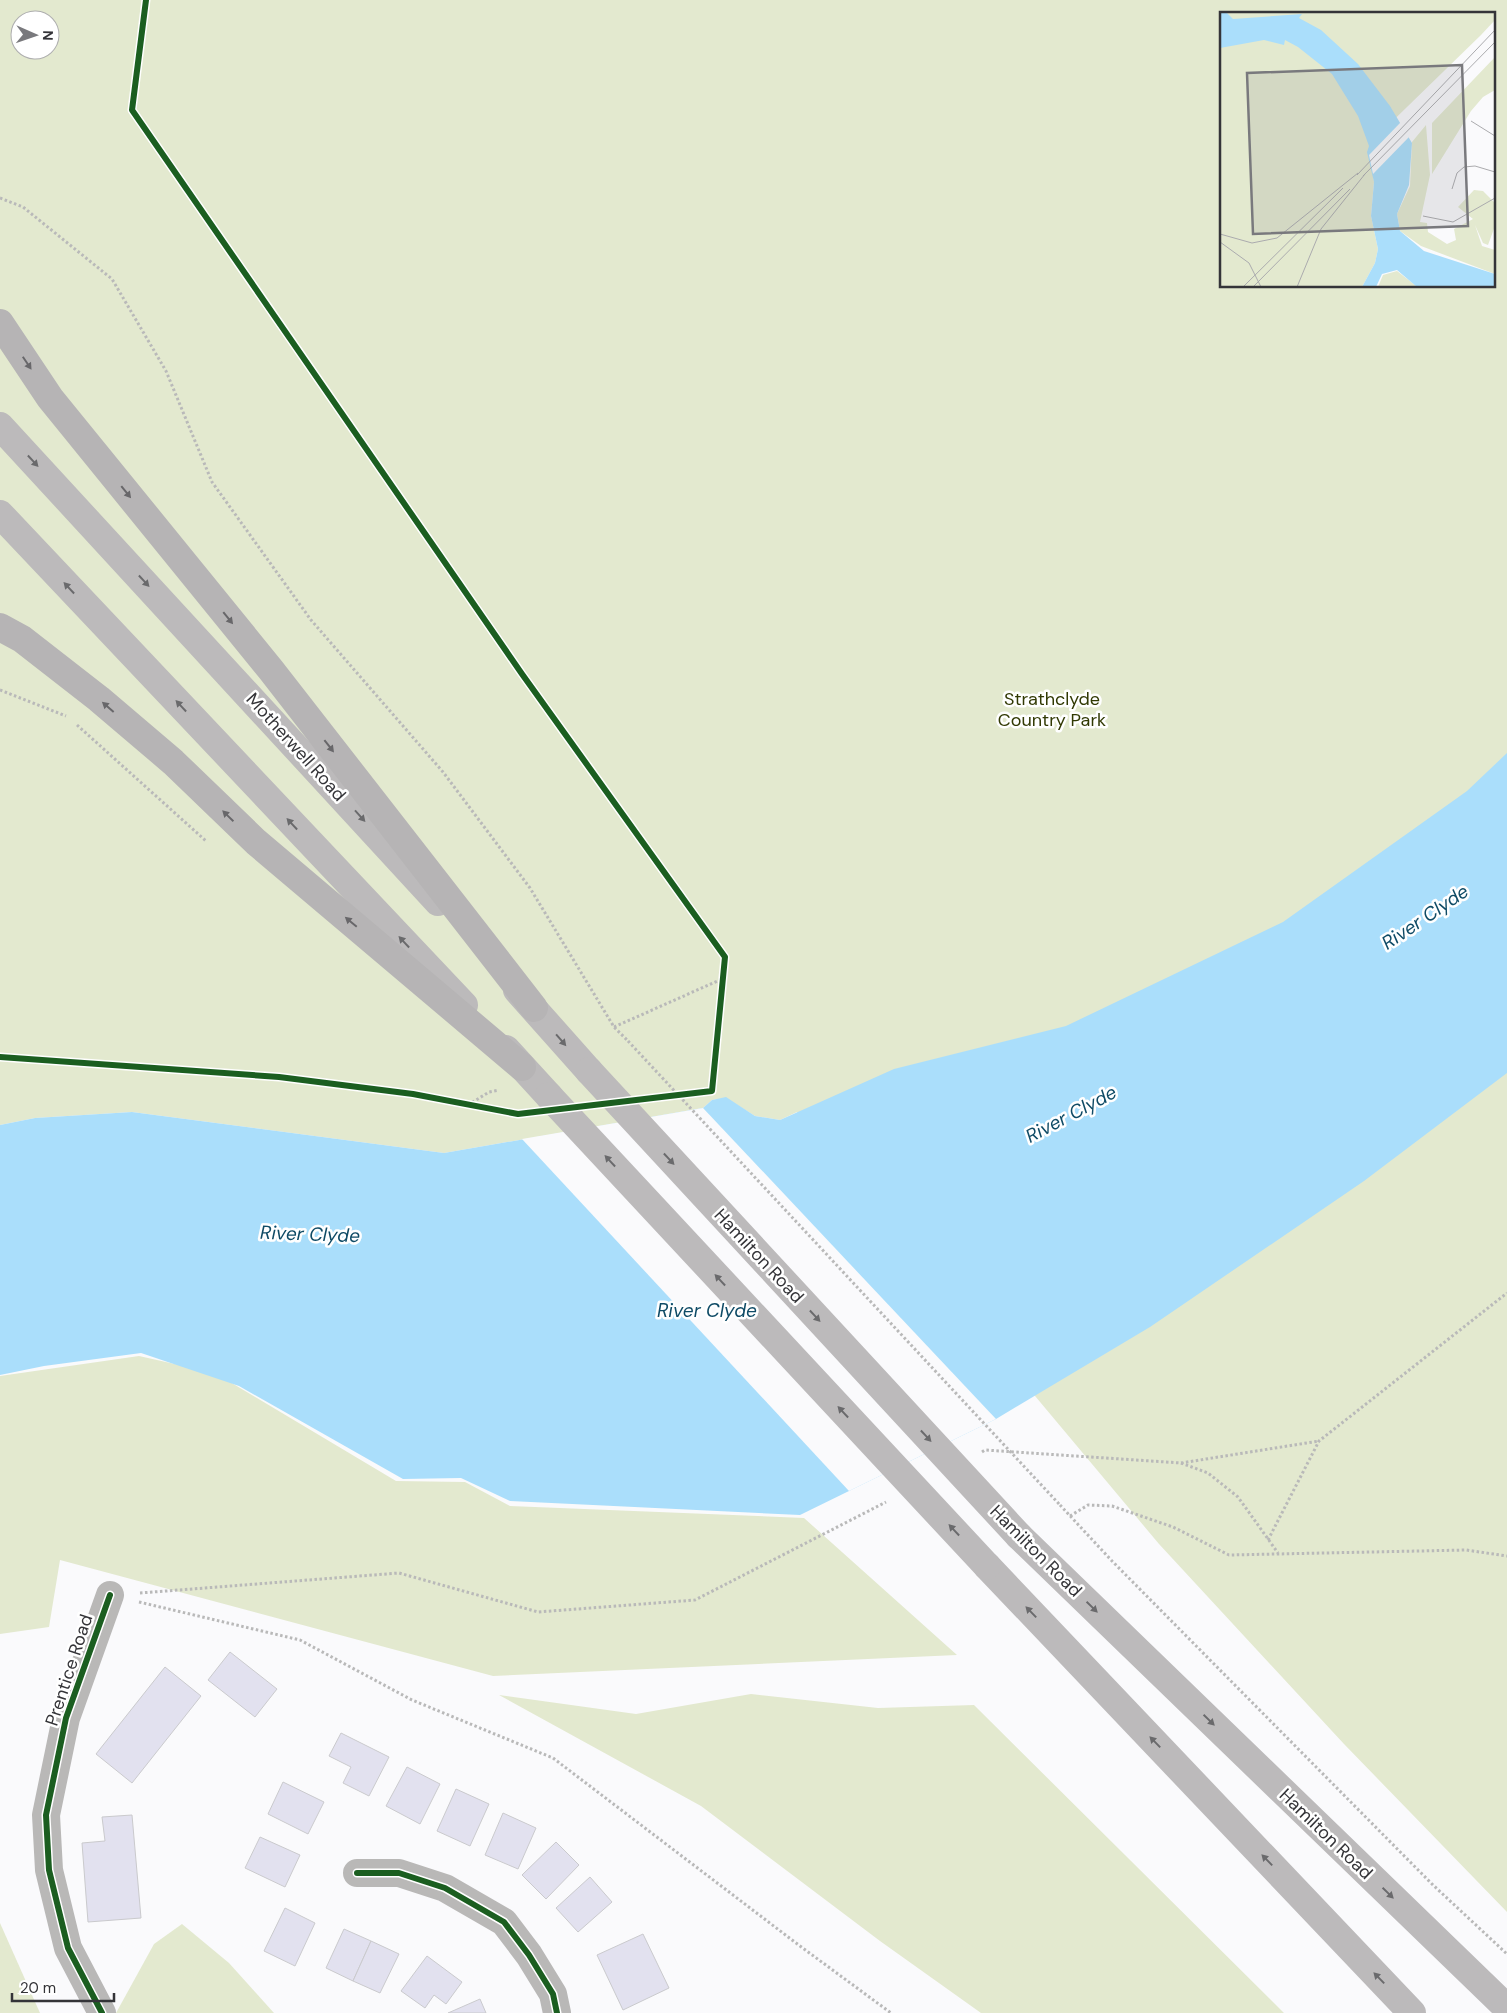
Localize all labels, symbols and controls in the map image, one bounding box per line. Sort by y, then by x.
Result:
north arrow [10,10,60,60]
inset map [1220,12,1494,288]
text: N [39,30,57,41]
one-way arrow [22,357,32,370]
one-way arrow [27,455,39,467]
one-way arrow [121,485,132,498]
one-way arrow [138,574,149,587]
one-way arrow [63,583,75,595]
one-way arrow [223,611,234,624]
park label: Strathclyde Country Park [998,687,1106,732]
street label: Motherwell Road [241,688,351,806]
one-way arrow [102,701,115,712]
one-way arrow [175,701,187,713]
one-way arrow [324,739,335,752]
one-way arrow [223,810,235,822]
one-way arrow [354,810,366,822]
one-way arrow [287,819,299,831]
water label: River Clyde [1377,879,1474,955]
one-way arrow [345,917,358,928]
one-way arrow [398,937,410,949]
one-way arrow [555,1033,567,1045]
water label: River Clyde [1021,1079,1121,1148]
one-way arrow [663,1152,675,1164]
one-way arrow [604,1155,615,1167]
street label: Hamilton Road [709,1204,809,1308]
water label: River Clyde [260,1220,361,1248]
one-way arrow [714,1274,726,1286]
water label: River Clyde [657,1298,757,1323]
one-way arrow [810,1310,821,1323]
one-way arrow [837,1406,849,1418]
one-way arrow [920,1429,932,1441]
street label: Hamilton Road [985,1500,1087,1602]
one-way arrow [948,1525,960,1537]
one-way arrow [1086,1601,1098,1613]
one-way arrow [1025,1606,1037,1618]
street label: Prentice Road [40,1611,98,1729]
one-way arrow [1202,1714,1214,1726]
one-way arrow [1149,1737,1161,1749]
street label: Hamilton Road [1274,1783,1378,1885]
one-way arrow [1261,1854,1273,1866]
one-way arrow [1382,1887,1394,1899]
scale bar [12,1970,115,2002]
one-way arrow [1373,1972,1385,1984]
text: 20 m [20,1978,56,1998]

